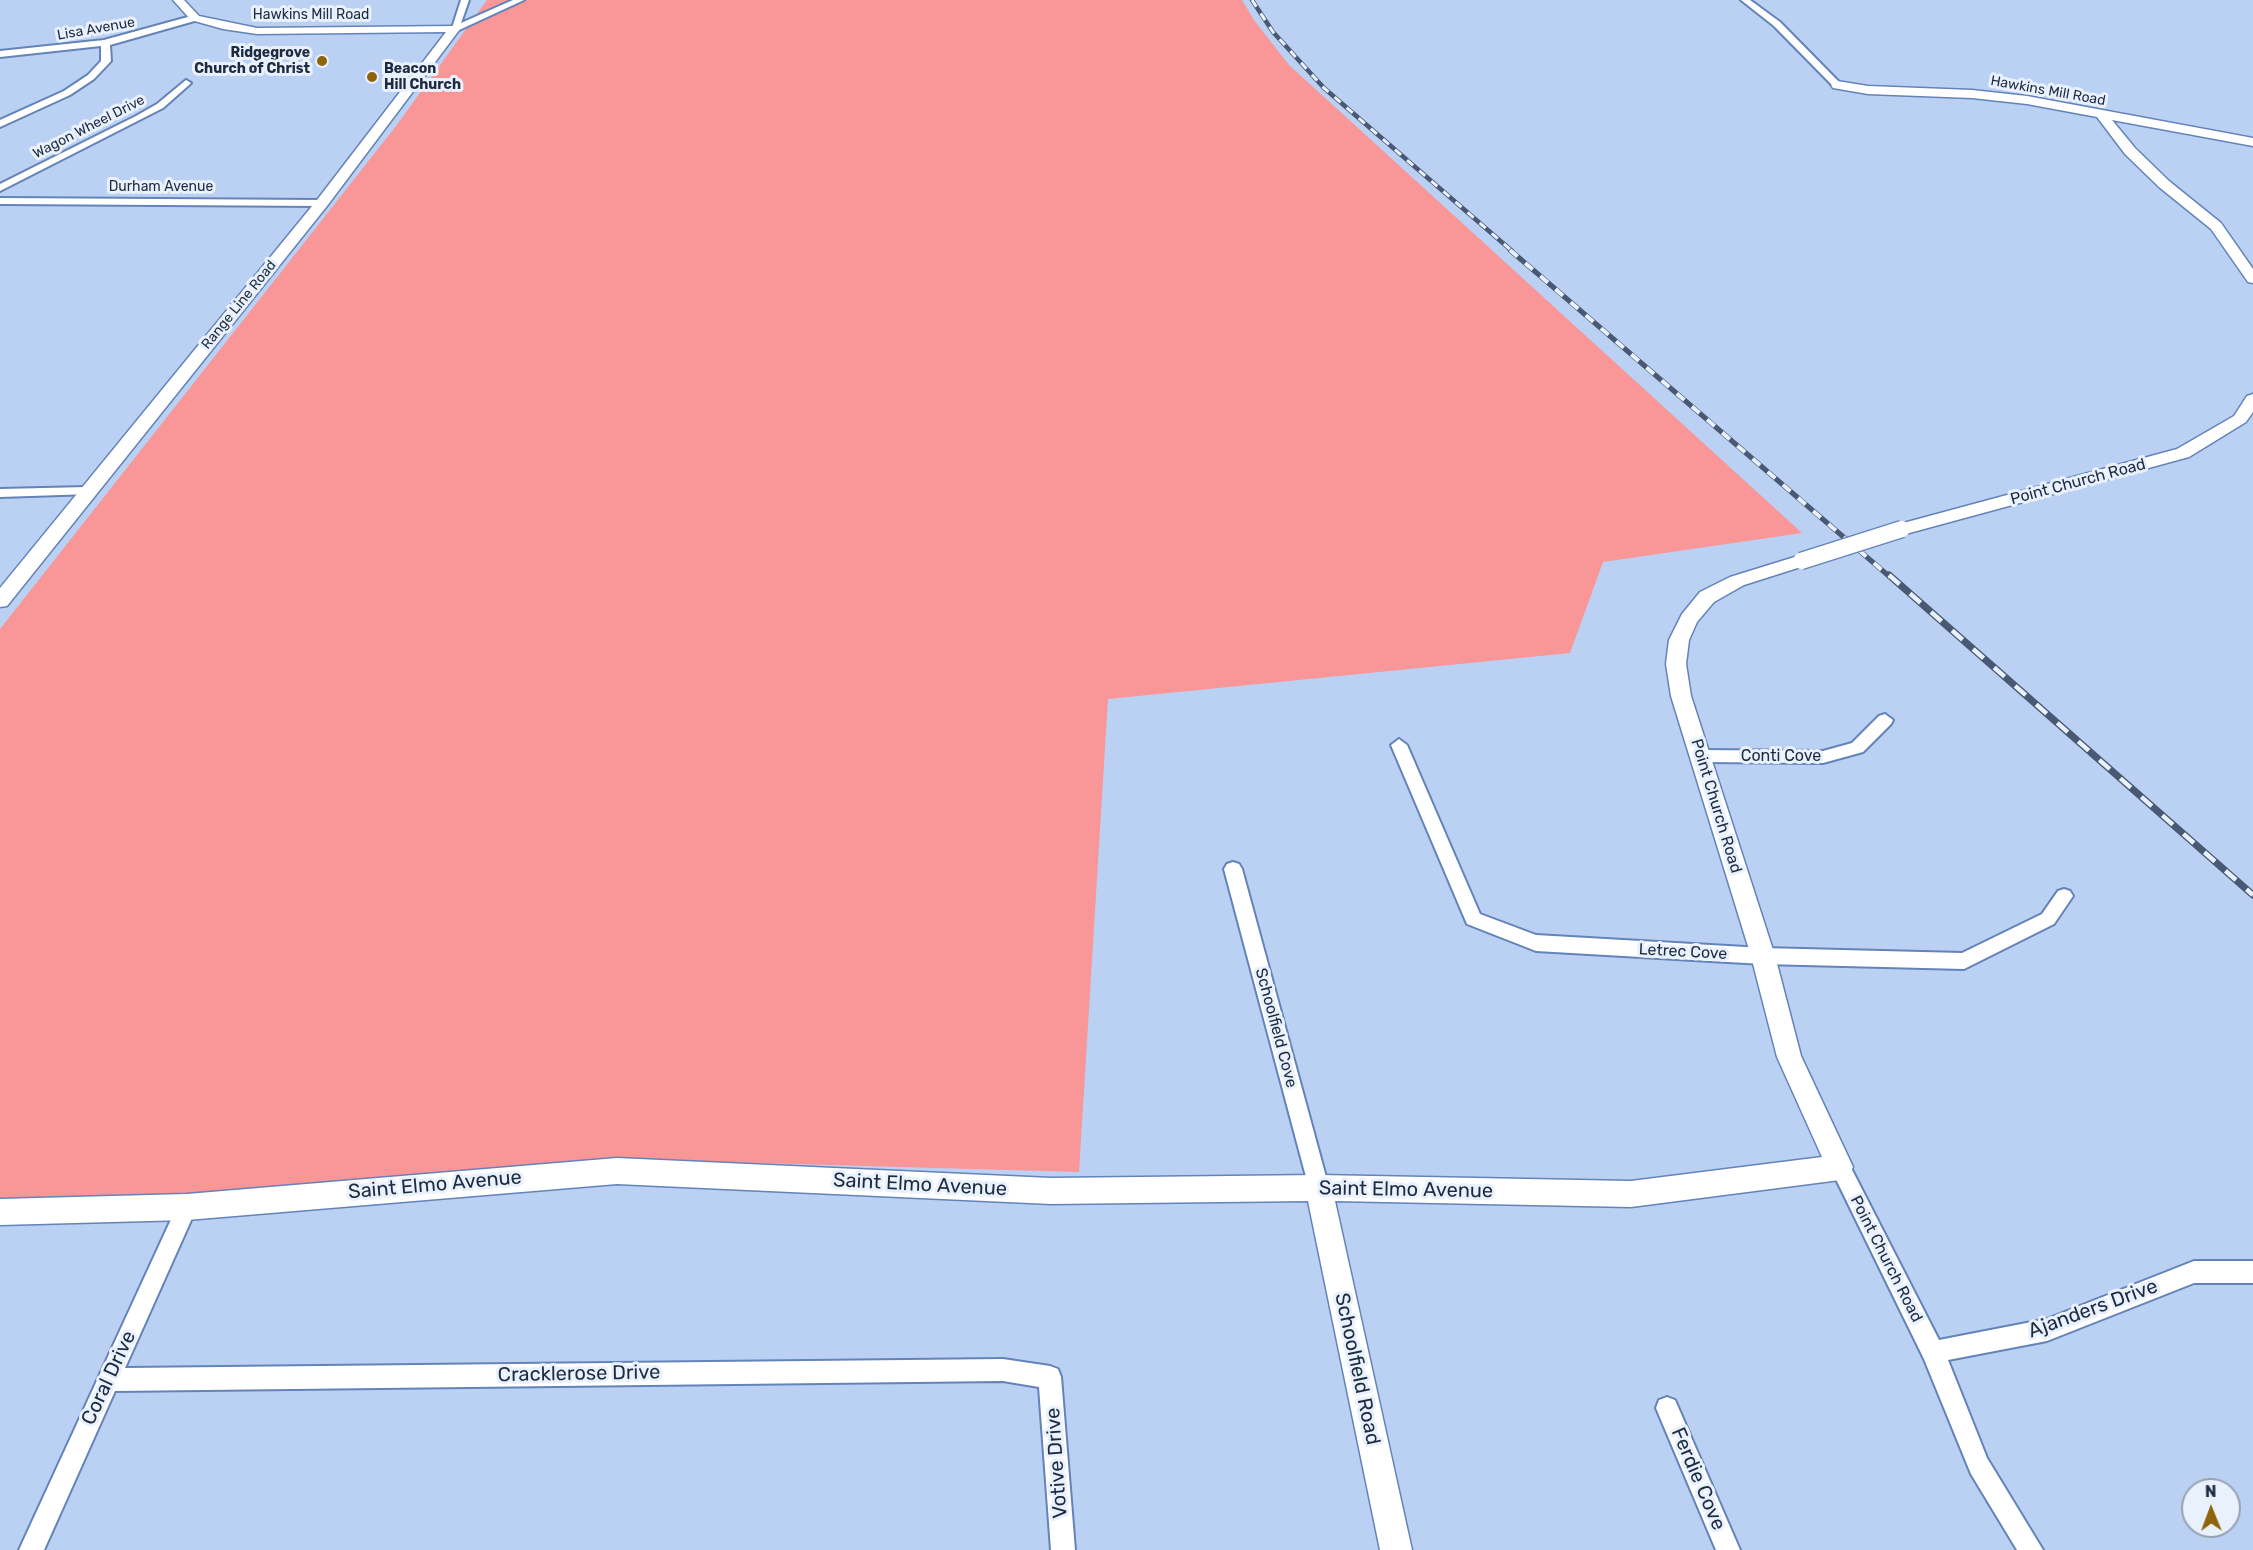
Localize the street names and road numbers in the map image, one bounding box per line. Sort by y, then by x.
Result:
street label: Hawkins Mill Road [253,7,369,23]
street label: Lisa Avenue [56,14,136,44]
street label: Hawkins Mill Road [1989,73,2107,109]
street label: Wagon Wheel Drive [30,92,148,162]
street label: Durham Avenue [109,179,213,195]
street label: Range Line Road [198,257,280,353]
street label: Point Church Road [2008,455,2148,509]
street label: Point Church Road [1686,737,1746,875]
street label: Conti Cove [1741,746,1821,766]
street label: Letrec Cove [1638,940,1728,964]
street label: Schoolfield Cove [1251,966,1301,1090]
street label: Saint Elmo Avenue [347,1165,523,1205]
street label: Saint Elmo Avenue [832,1168,1008,1202]
street label: Saint Elmo Avenue [1319,1176,1493,1204]
street label: Point Church Road [1846,1193,1926,1325]
street label: Ajanders Drive [2025,1274,2161,1344]
street label: Schoolfield Road [1329,1291,1385,1447]
street label: Coral Drive [77,1327,141,1429]
street label: Cracklerose Drive [498,1361,660,1387]
street label: Votive Drive [1041,1407,1073,1519]
street label: Ferdie Cove [1666,1424,1730,1534]

